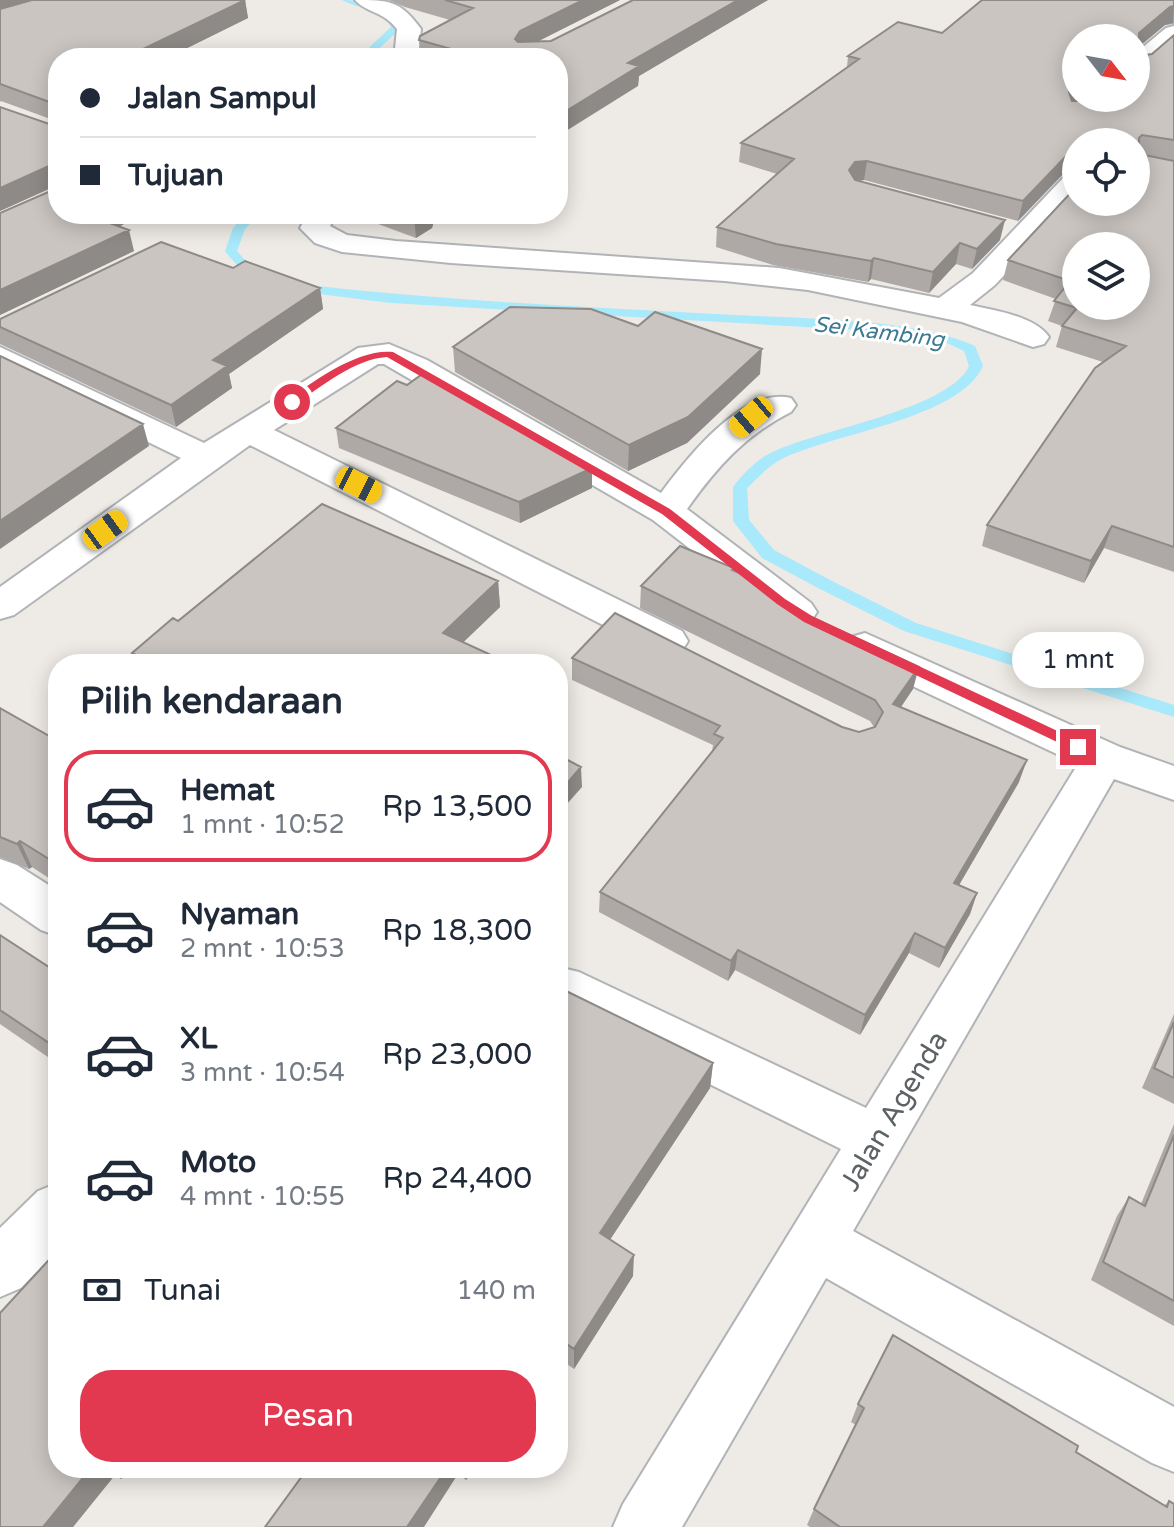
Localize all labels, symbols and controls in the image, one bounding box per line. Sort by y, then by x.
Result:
north arrow [1062,24,1150,112]
map controls [1062,24,1150,320]
text: Jalan Sampul [128,80,317,117]
button: locate [1062,128,1150,216]
text: Tujuan [128,157,224,194]
button: layers [1062,232,1150,320]
water label: Sei Kambing [812,311,947,353]
route start [274,384,310,420]
car [725,392,777,442]
car [332,463,386,507]
car [79,506,131,554]
callout: 1 mnt [1012,631,1144,687]
text: 1 mnt [1042,644,1114,675]
text: Pilih kendaraan [80,680,343,723]
route end [1060,729,1096,765]
icon: car [84,770,156,842]
text: Hemat [180,772,275,809]
text: Rp 13,500 [382,788,532,825]
text: 1 mnt · 10:52 [180,809,345,840]
icon: car [84,894,156,966]
text: Nyaman [180,896,299,933]
text: Rp 18,300 [382,912,532,949]
text: 2 mnt · 10:53 [180,933,345,964]
icon: car [84,1018,156,1090]
text: XL [180,1020,217,1057]
street label: Jalan Agenda [833,1025,955,1197]
text: Rp 23,000 [382,1036,532,1073]
text: 3 mnt · 10:54 [180,1057,345,1088]
icon: car [84,1142,156,1214]
text: Moto [180,1144,256,1181]
text: Rp 24,400 [383,1160,532,1197]
text: 4 mnt · 10:55 [180,1181,345,1212]
icon: cash [80,1268,124,1312]
text: Tunai [144,1272,221,1309]
text: 140 m [456,1275,536,1306]
button: Pesan [80,1370,536,1462]

